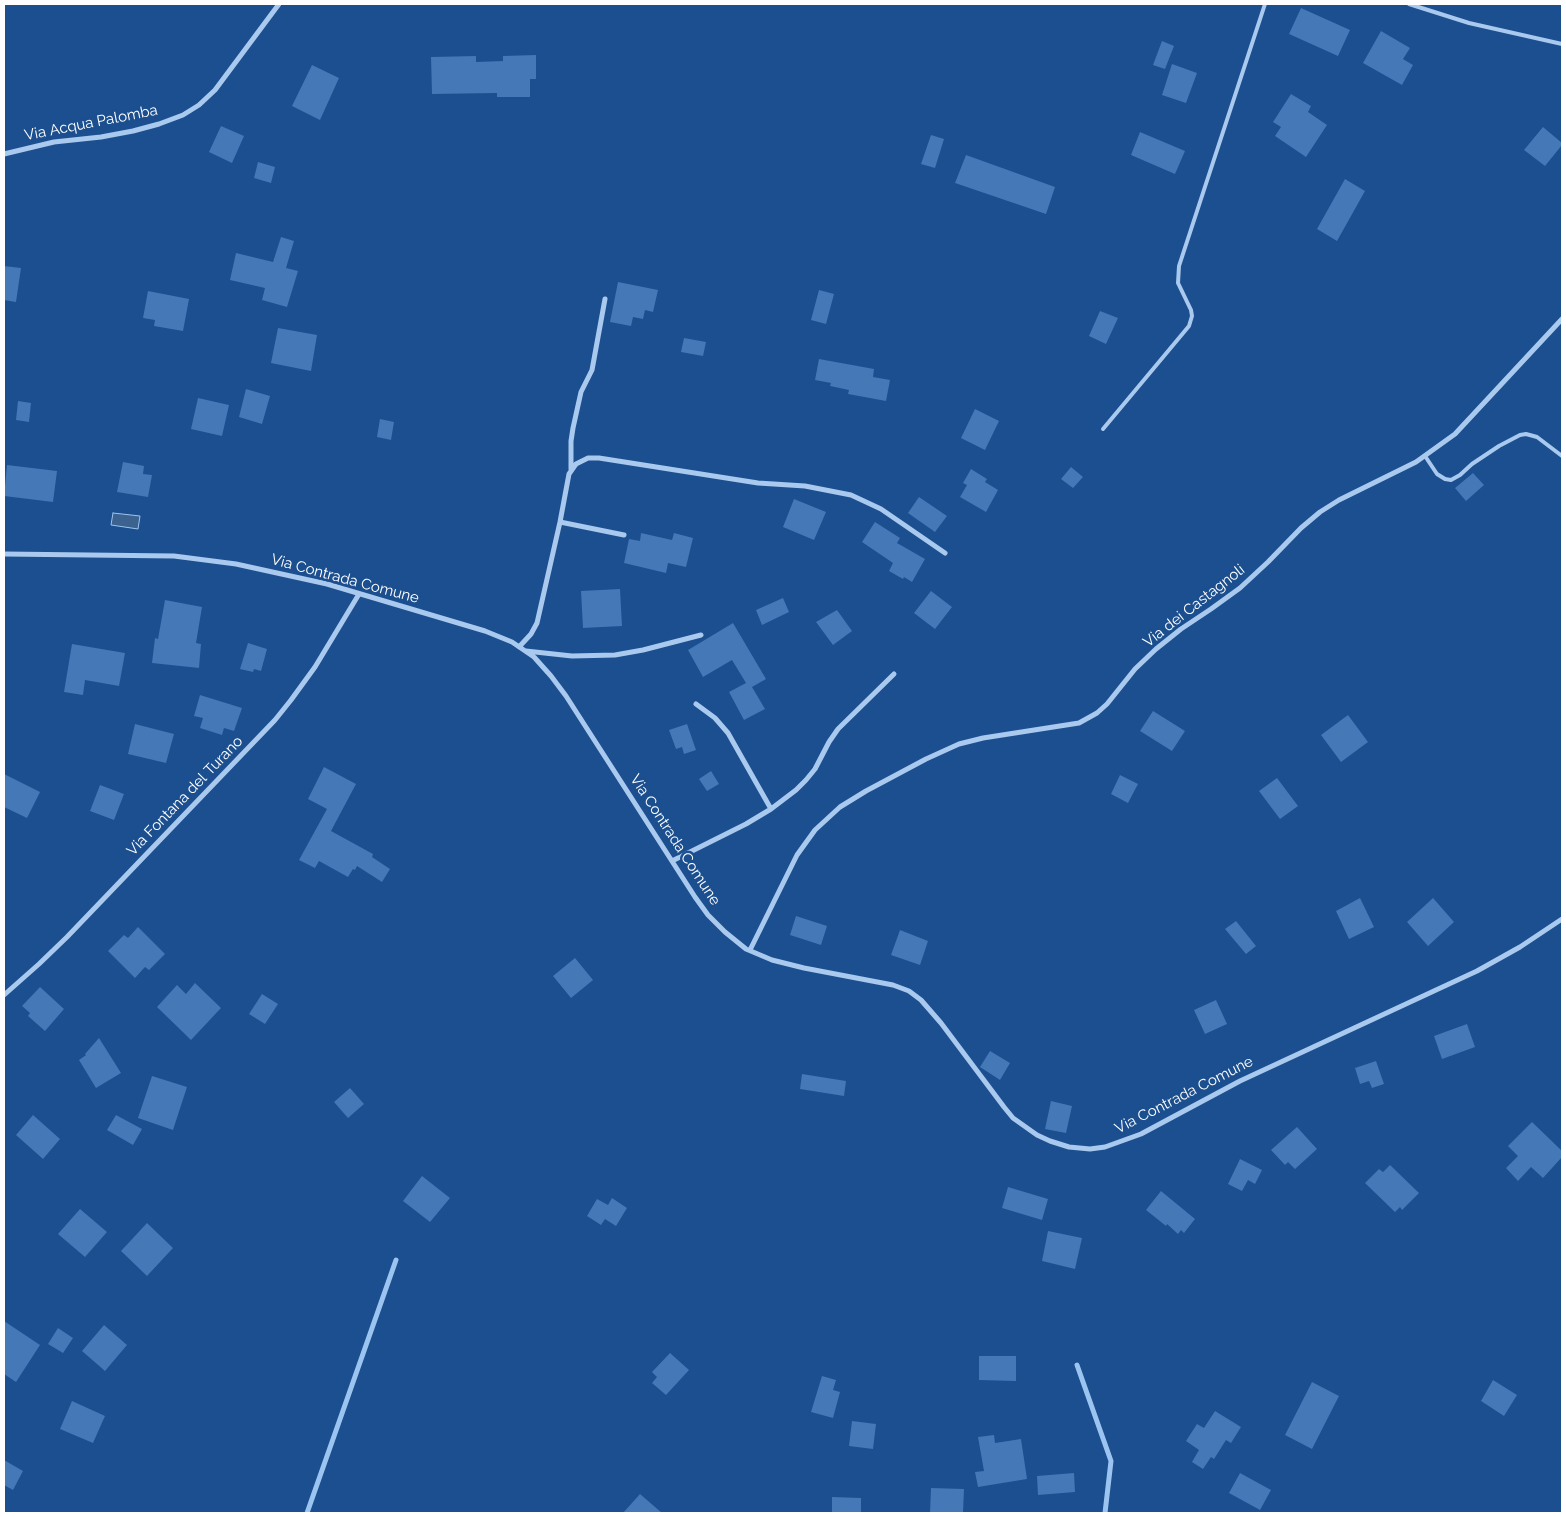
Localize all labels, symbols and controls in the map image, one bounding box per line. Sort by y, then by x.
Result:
street label: Via Acqua Palomba [23,101,159,145]
street label: Via Contrada Comune [269,551,421,607]
street label: Via dei Castagnoli [1140,561,1248,651]
street label: Via Fontana del Turano [123,732,247,860]
street label: Via Contrada Comune [626,771,724,909]
street label: Via Contrada Comune [1112,1052,1256,1138]

